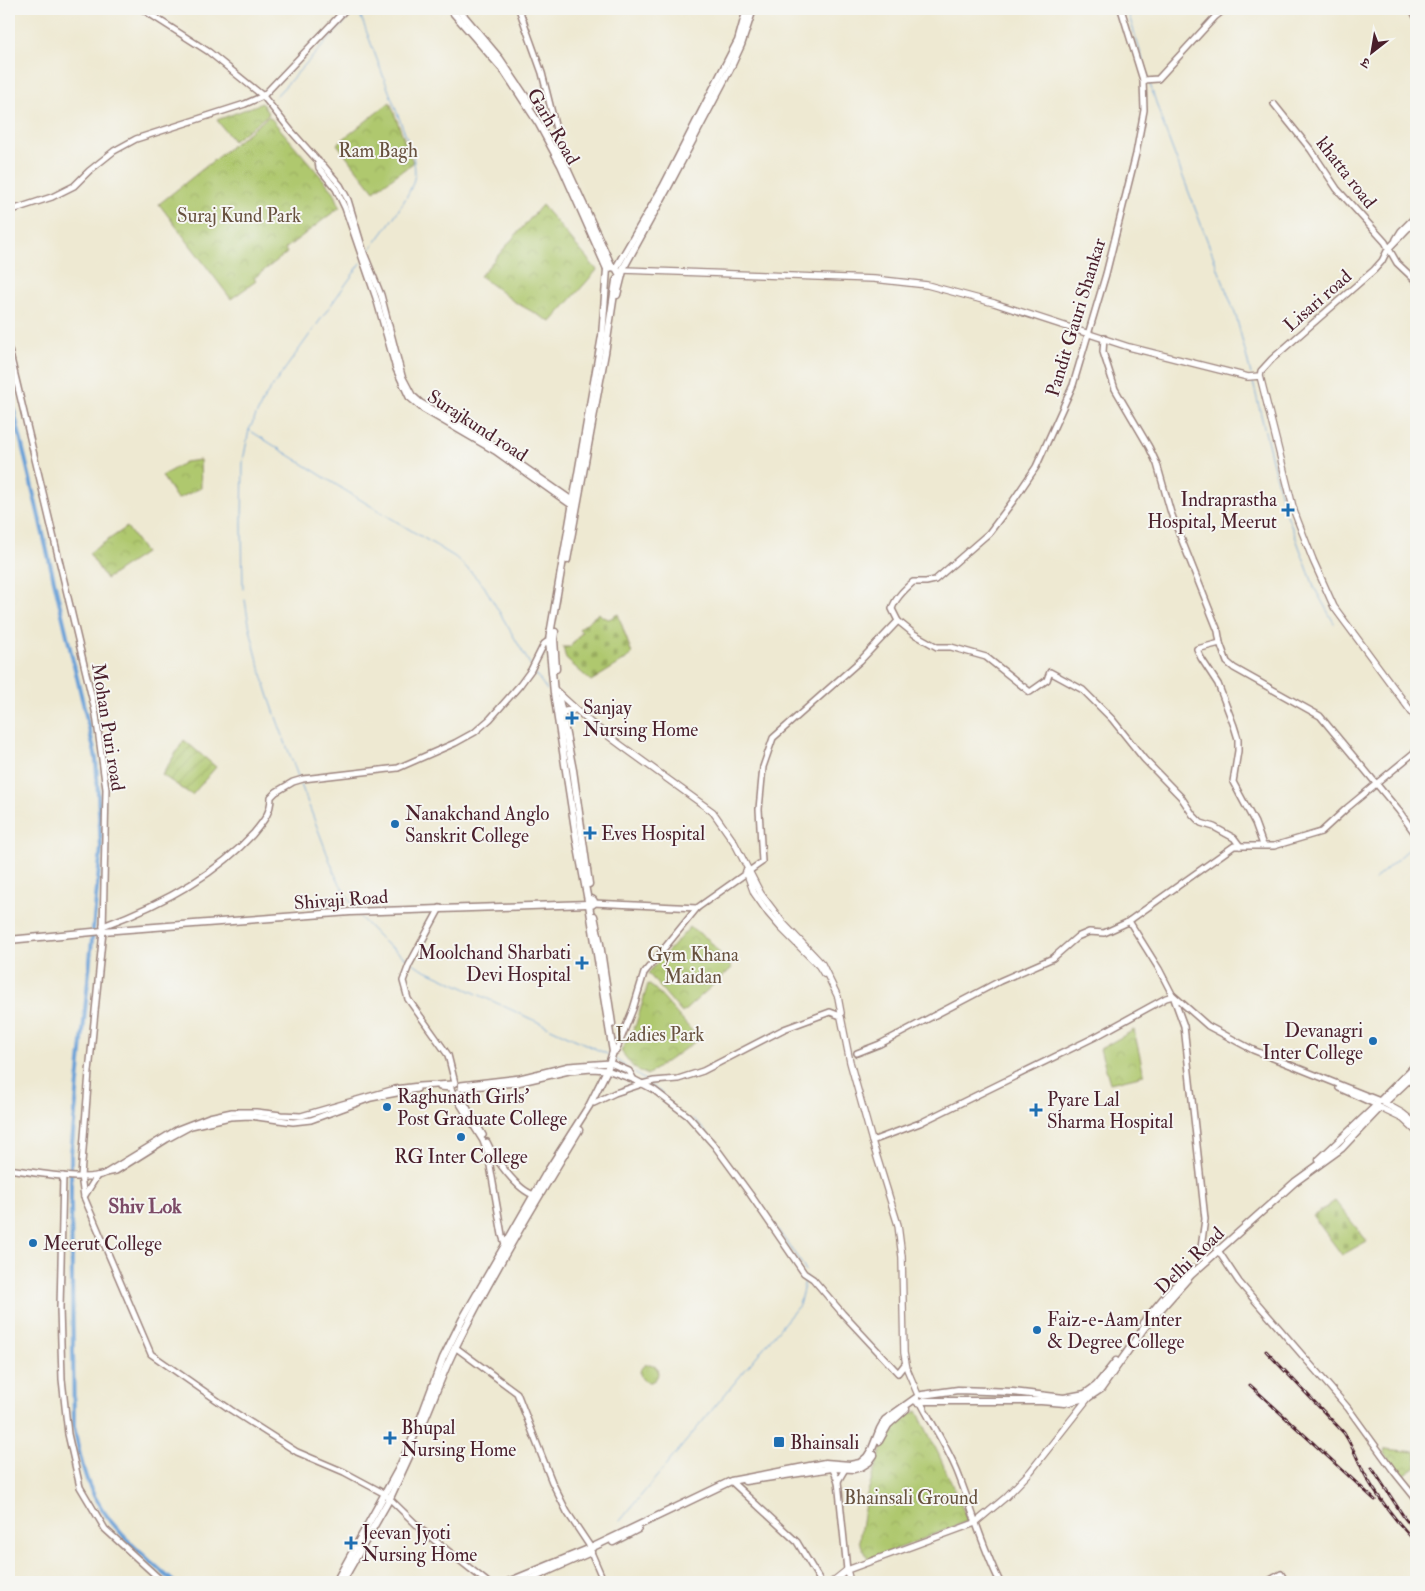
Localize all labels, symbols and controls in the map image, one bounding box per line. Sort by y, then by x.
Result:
north arrow [1348,28,1398,78]
text: उ [1357,53,1374,72]
street label: Garh Road [522,84,585,170]
street label: khatta road [1311,132,1382,214]
park label: Ram Bagh [338,139,418,163]
park label: Suraj Kund Park [177,204,301,228]
street label: Pandit Gauri Shankar [1040,235,1111,399]
street label: Lisari road [1279,264,1357,337]
street label: Surajkund road [423,385,533,468]
place label: Indraprastha Hospital, Meerut [1147,488,1277,535]
marker: Indraprastha Hospital, Meerut [1281,503,1295,517]
street label: Mohan Puri road [86,662,130,793]
place label: Sanjay Nursing Home [583,696,698,742]
marker: Sanjay Nursing Home [565,711,579,725]
place label: Nanakchand Anglo Sanskrit College [405,802,549,848]
marker: Nanakchand Anglo Sanskrit College [389,818,401,830]
place label: Eves Hospital [601,822,705,847]
marker: Eves Hospital [583,826,597,840]
street label: Shivaji Road [293,885,390,915]
place label: Moolchand Sharbati Devi Hospital [418,941,571,988]
park label: Gym Khana Maidan [647,943,739,989]
marker: Moolchand Sharbati Devi Hospital [575,956,589,970]
place label: Devanagri Inter College [1263,1019,1363,1065]
park label: Ladies Park [616,1023,704,1047]
marker: Devanagri Inter College [1367,1035,1379,1047]
place label: Raghunath Girls' Post Graduate College [397,1085,567,1131]
place label: Pyare Lal Sharma Hospital [1047,1088,1173,1135]
marker: Raghunath Girls' Post Graduate College [381,1101,393,1113]
marker: Pyare Lal Sharma Hospital [1029,1103,1043,1117]
marker: RG Inter College [455,1131,467,1143]
place label: RG Inter College [394,1145,528,1169]
district label: Shiv Lok [108,1194,182,1219]
street label: Delhi Road [1150,1221,1230,1300]
place label: Meerut College [43,1232,162,1256]
marker: Meerut College [27,1237,39,1249]
place label: Faiz-e-Aam Inter & Degree College [1047,1308,1184,1354]
marker: Faiz-e-Aam Inter & Degree College [1031,1324,1043,1336]
place label: Bhupal Nursing Home [401,1416,516,1462]
marker: Bhupal Nursing Home [383,1431,397,1445]
place label: Bhainsali [790,1431,859,1455]
marker: Bhainsali [772,1435,786,1449]
park label: Bhainsali Ground [844,1486,979,1510]
place label: Jeevan Jyoti Nursing Home [361,1521,477,1567]
marker: Jeevan Jyoti Nursing Home [344,1536,358,1550]

